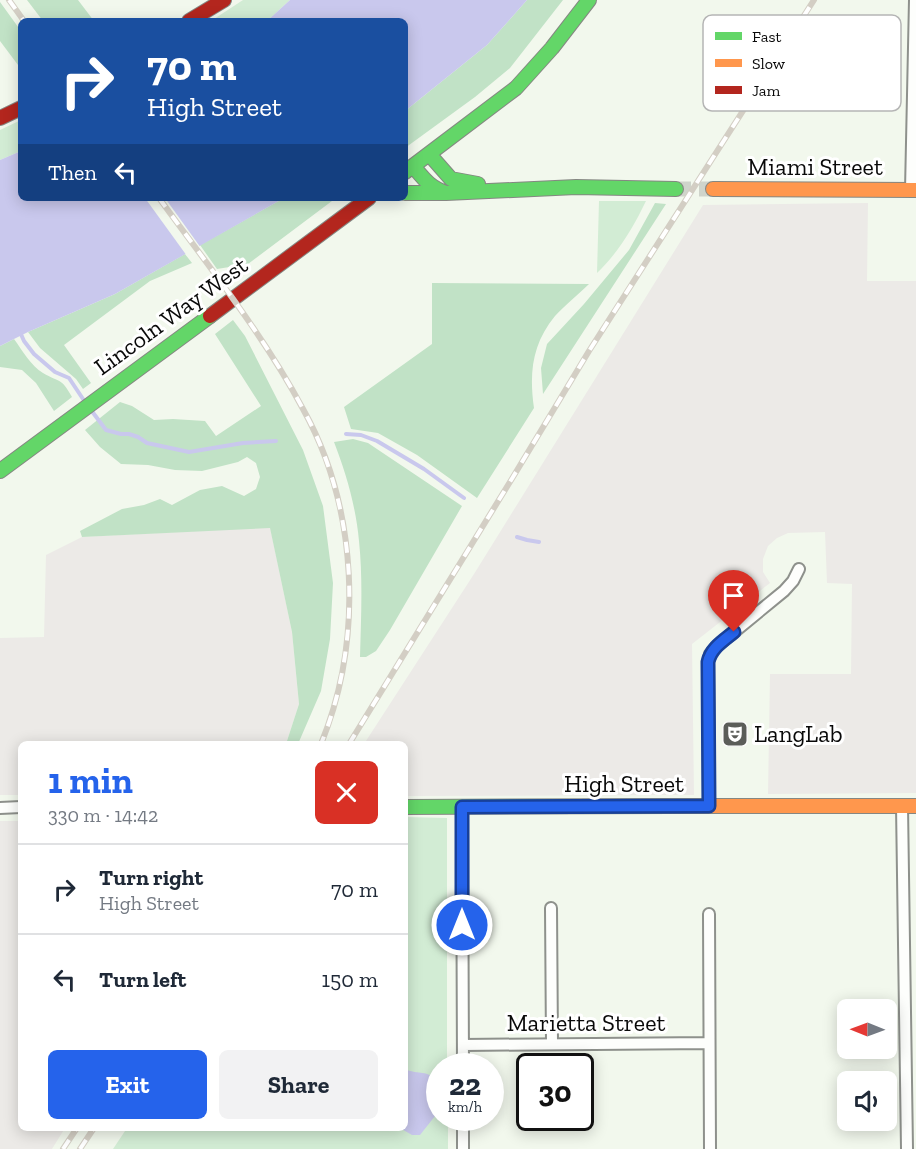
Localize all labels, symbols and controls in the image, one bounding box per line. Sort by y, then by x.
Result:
legend [703,15,901,111]
text: Fast [752,27,781,46]
text: 70 m [147,40,237,91]
icon: right [48,42,126,120]
text: Slow [752,54,786,73]
text: Jam [752,81,781,100]
text: High Street [147,91,282,123]
street label: Miami Street [747,152,883,181]
icon: left [109,156,142,189]
text: Then [48,159,97,186]
street label: Lincoln Way West [88,250,253,381]
pin [708,570,759,632]
icon: arrive [717,579,750,612]
theatre icon: LangLab [720,719,750,749]
place label: LangLab [754,719,843,748]
text: 1 min [48,759,133,802]
button: close [315,761,378,824]
street label: High Street [564,769,684,798]
text: 330 m · 14:42 [48,803,158,827]
text: Turn right [99,864,203,891]
icon: right [48,873,81,906]
text: 70 m [331,876,378,903]
text: High Street [99,891,199,915]
position arrow [430,893,494,957]
icon: left [48,963,81,996]
text: Turn left [99,966,186,993]
text: 150 m [322,966,378,993]
north arrow [837,999,897,1059]
map controls [837,999,897,1131]
street label: Marietta Street [507,1008,665,1037]
button: Exit [48,1050,207,1119]
button: Share [219,1050,378,1119]
speed limit sign: 30 [516,1053,594,1131]
text: 22 [449,1067,481,1103]
button: sound [837,1071,897,1131]
text: km/h [448,1098,482,1116]

